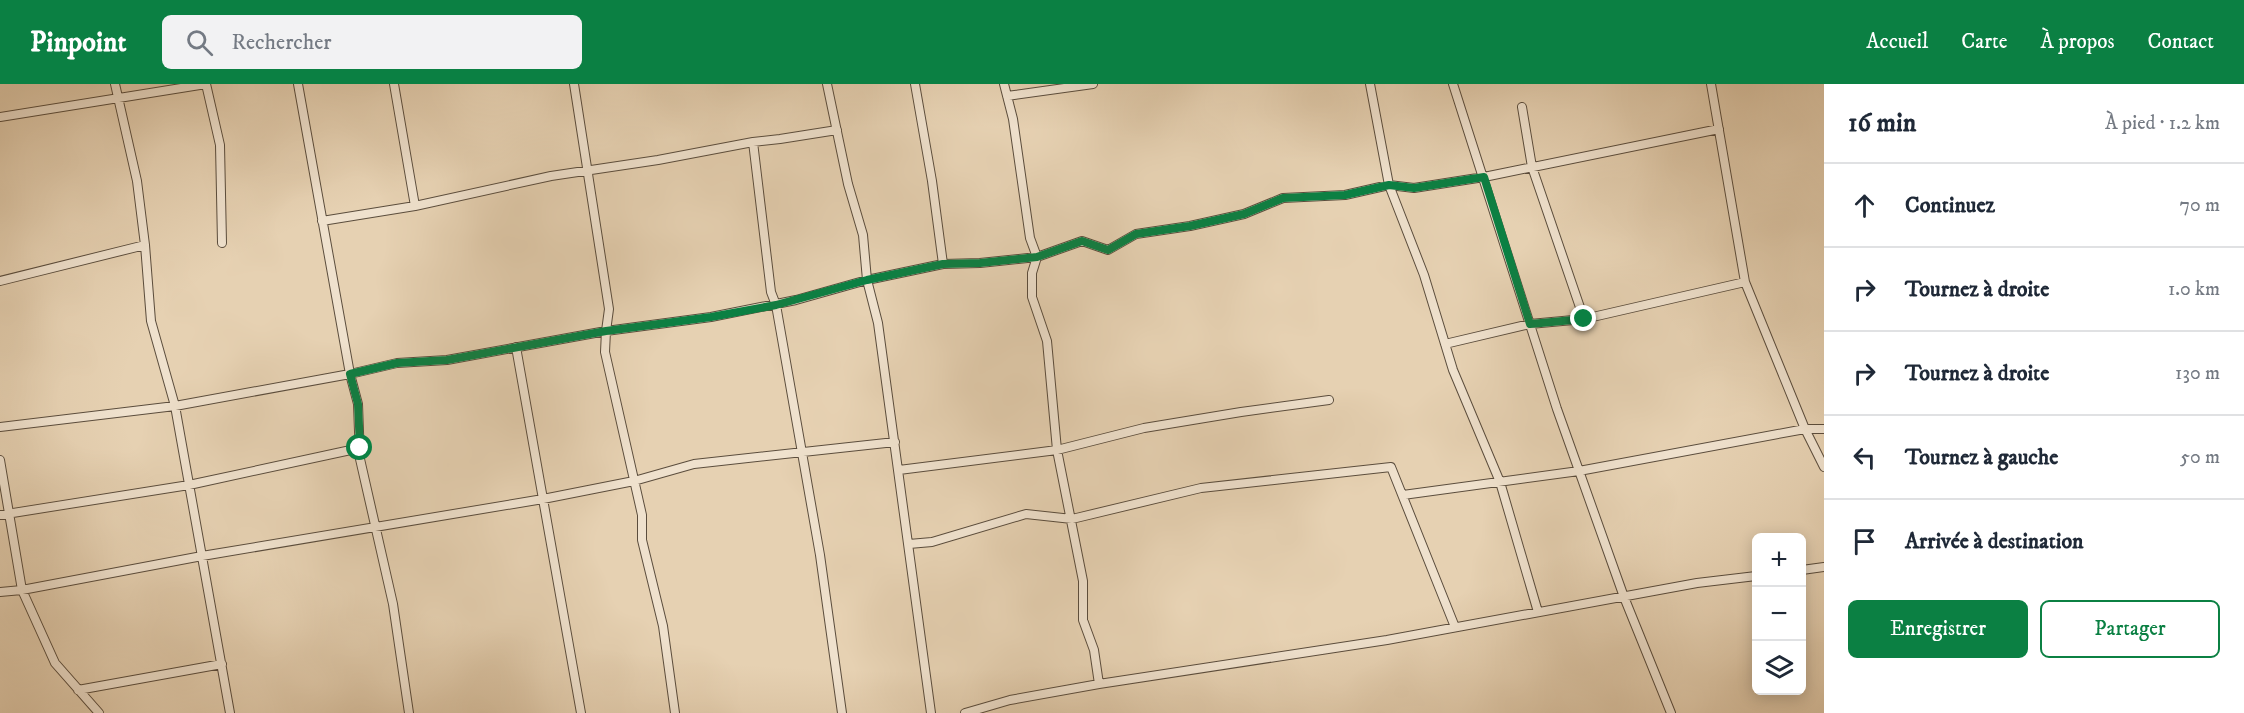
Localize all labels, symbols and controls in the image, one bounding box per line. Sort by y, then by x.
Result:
search box [162,15,582,69]
text: Pinpoint [30,25,126,60]
icon: search [183,26,216,59]
text: Rechercher [231,29,331,56]
text: Accueil [1866,29,1928,55]
text: Carte [1961,29,2007,55]
text: À propos [2040,29,2115,55]
text: Contact [2148,29,2214,55]
text: 16 min [1848,107,1916,140]
text: À pied · 1.2 km [2105,111,2220,136]
icon: ahead [1848,189,1881,222]
text: Continuez [1905,192,1995,219]
text: 70 m [2179,193,2220,218]
icon: right [1848,273,1881,306]
text: Tournez à droite [1905,276,2049,303]
text: 1.0 km [2168,277,2220,302]
route end [1570,305,1596,331]
icon: right [1848,357,1881,390]
text: Tournez à droite [1905,360,2049,387]
text: 130 m [2175,361,2220,386]
route start [346,434,372,460]
icon: left [1848,441,1881,474]
text: Tournez à gauche [1905,444,2058,471]
text: 50 m [2180,445,2220,470]
icon: arrive [1848,525,1881,558]
text: Arrivée à destination [1905,528,2084,555]
map controls [1752,533,1806,695]
button: + [1752,533,1806,587]
button: − [1752,587,1806,641]
button: Enregistrer [1848,600,2028,658]
button: Partager [2040,600,2220,658]
button: layers [1752,641,1806,695]

